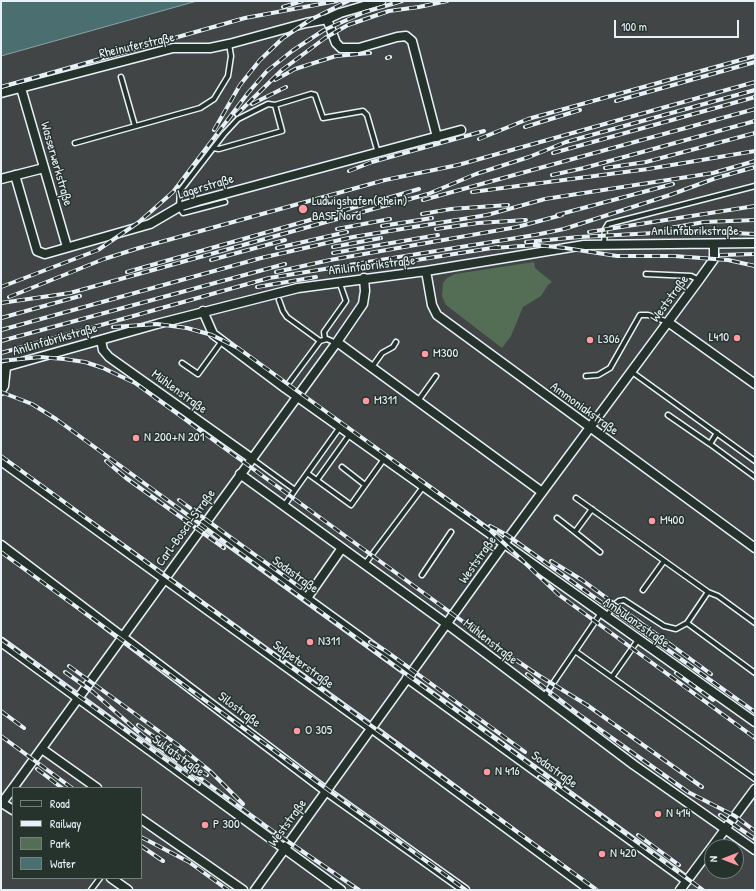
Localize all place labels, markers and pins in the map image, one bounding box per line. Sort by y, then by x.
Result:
place label: Ludwigshafen(Rhein) BASF Nord [312,194,407,225]
marker: Ludwigshafen(Rhein) BASF Nord [297,203,309,215]
place label: L410 [709,330,729,346]
place label: L306 [598,332,620,348]
marker: L410 [732,333,742,343]
marker: L306 [585,335,595,345]
place label: M300 [433,346,458,362]
marker: M300 [420,349,430,359]
place label: M311 [374,393,397,409]
marker: M311 [361,396,371,406]
place label: N 200+N 201 [144,430,204,446]
marker: N 200+N 201 [131,433,141,443]
place label: M400 [660,513,684,529]
marker: M400 [647,516,657,526]
place label: N311 [318,634,340,650]
marker: N311 [305,637,315,647]
place label: O 305 [305,723,332,739]
marker: O 305 [292,726,302,736]
place label: N 416 [495,764,520,780]
marker: N 416 [482,767,492,777]
place label: N 414 [666,806,690,822]
marker: N 414 [653,809,663,819]
place label: P 300 [213,817,240,833]
marker: P 300 [200,820,210,830]
place label: N 420 [610,846,637,862]
marker: N 420 [597,849,607,859]

